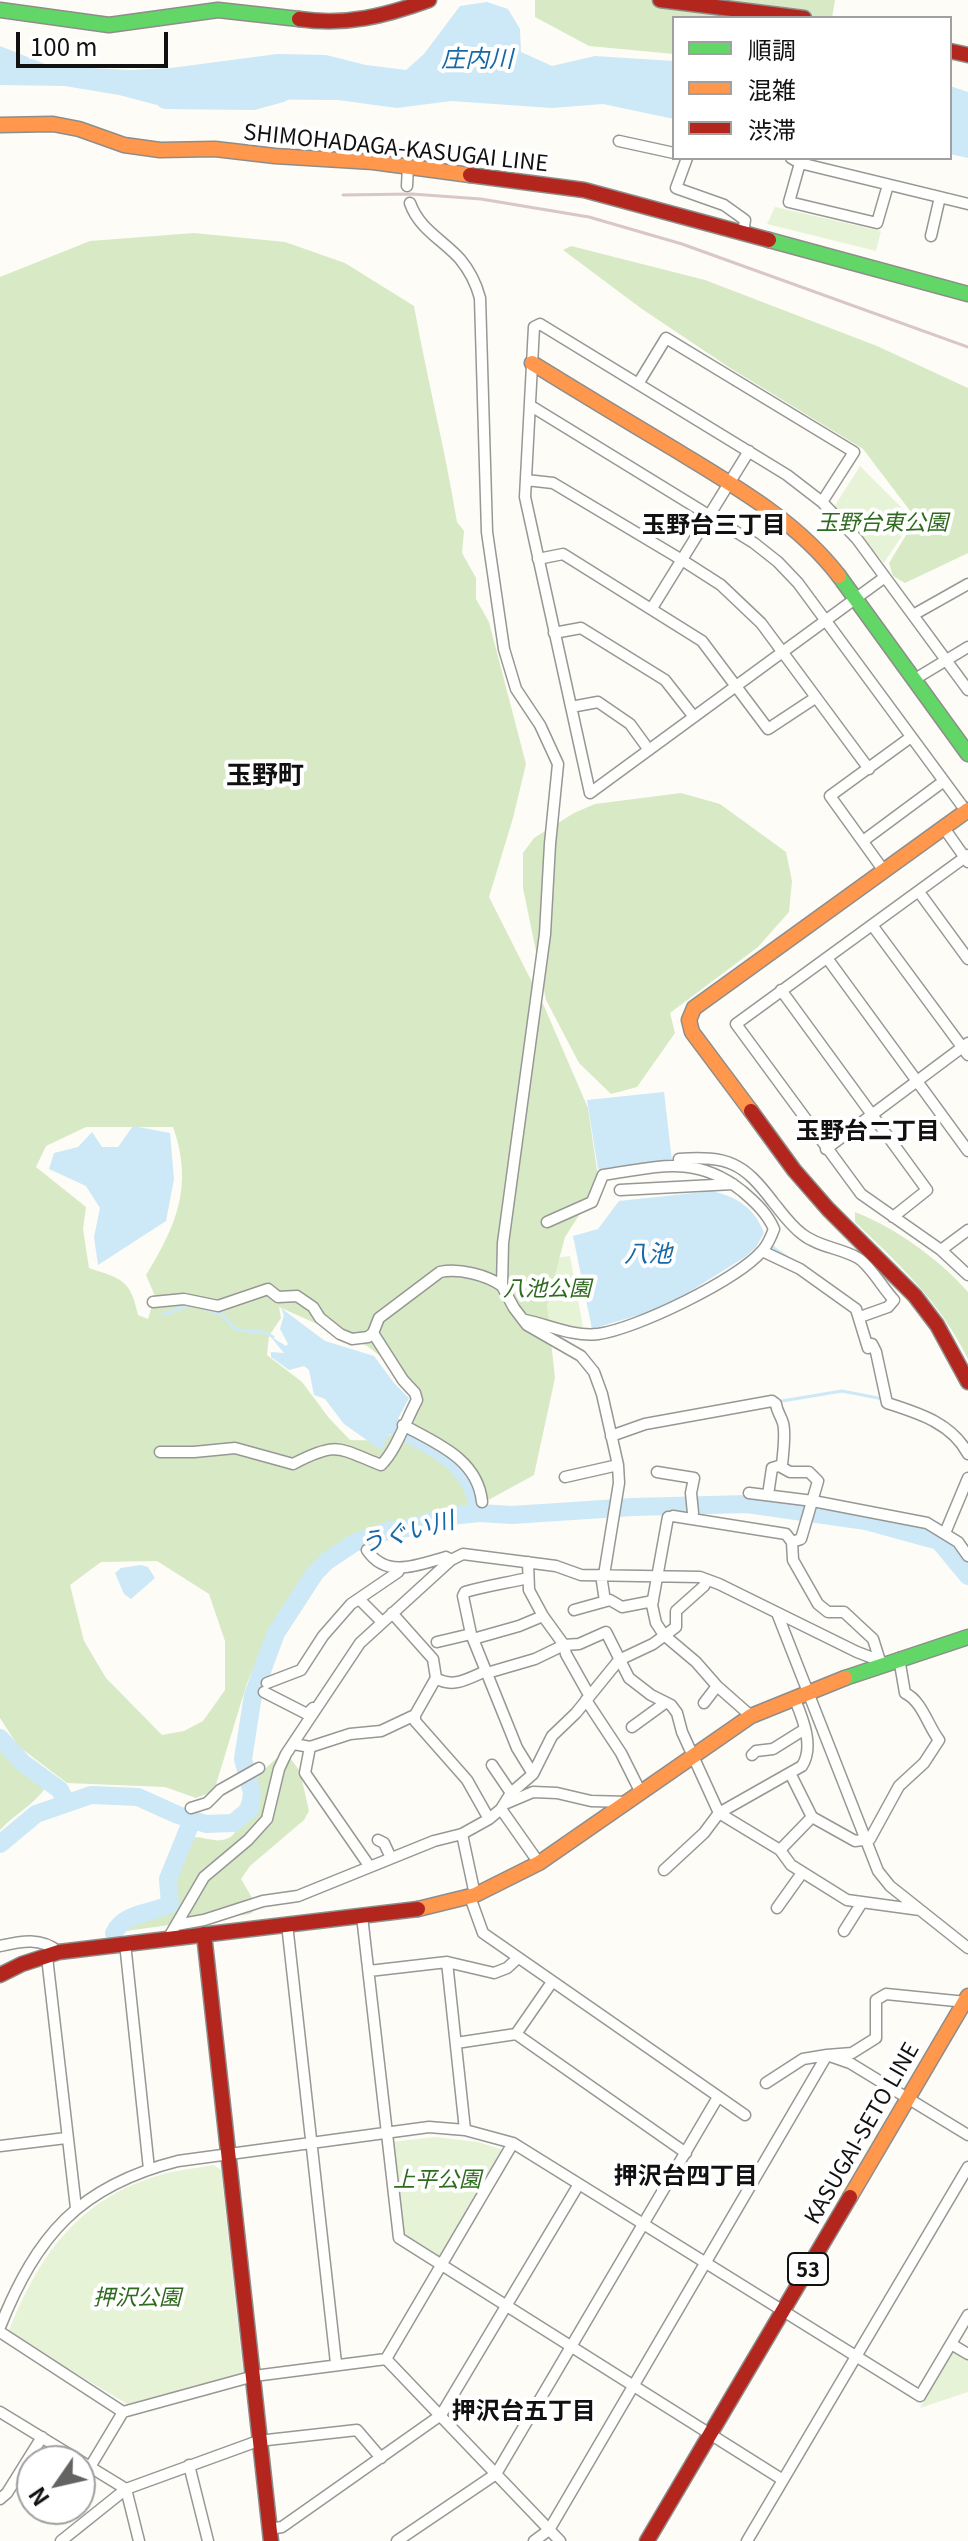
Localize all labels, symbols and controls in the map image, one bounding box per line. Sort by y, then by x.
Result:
scale bar [20,16,172,66]
legend [672,16,952,160]
text: 100 m [30,28,98,63]
text: 順調 [748,31,796,66]
water label: 庄内川 [441,44,513,72]
text: 混雑 [748,71,796,106]
text: 渋滞 [748,111,796,146]
street label: SHIMOHADAGA-KASUGAI LINE [242,118,550,176]
park label: 玉野台東公園 [816,509,948,535]
district label: 玉野台三丁目 [642,510,786,538]
district label: 玉野町 [226,758,304,790]
district label: 玉野台二丁目 [796,1116,940,1144]
water label: 八池 [624,1239,672,1267]
park label: 八池公園 [503,1275,591,1301]
water label: うぐい川 [357,1505,457,1557]
street label: KASUGAI-SETO LINE [798,2037,924,2229]
district label: 押沢台四丁目 [614,2161,758,2189]
park label: 上平公園 [393,2166,481,2192]
road number: 53 [788,2253,828,2285]
park label: 押沢公園 [93,2284,181,2310]
district label: 押沢台五丁目 [452,2396,596,2424]
north arrow [16,2445,96,2525]
text: N [20,2482,56,2513]

